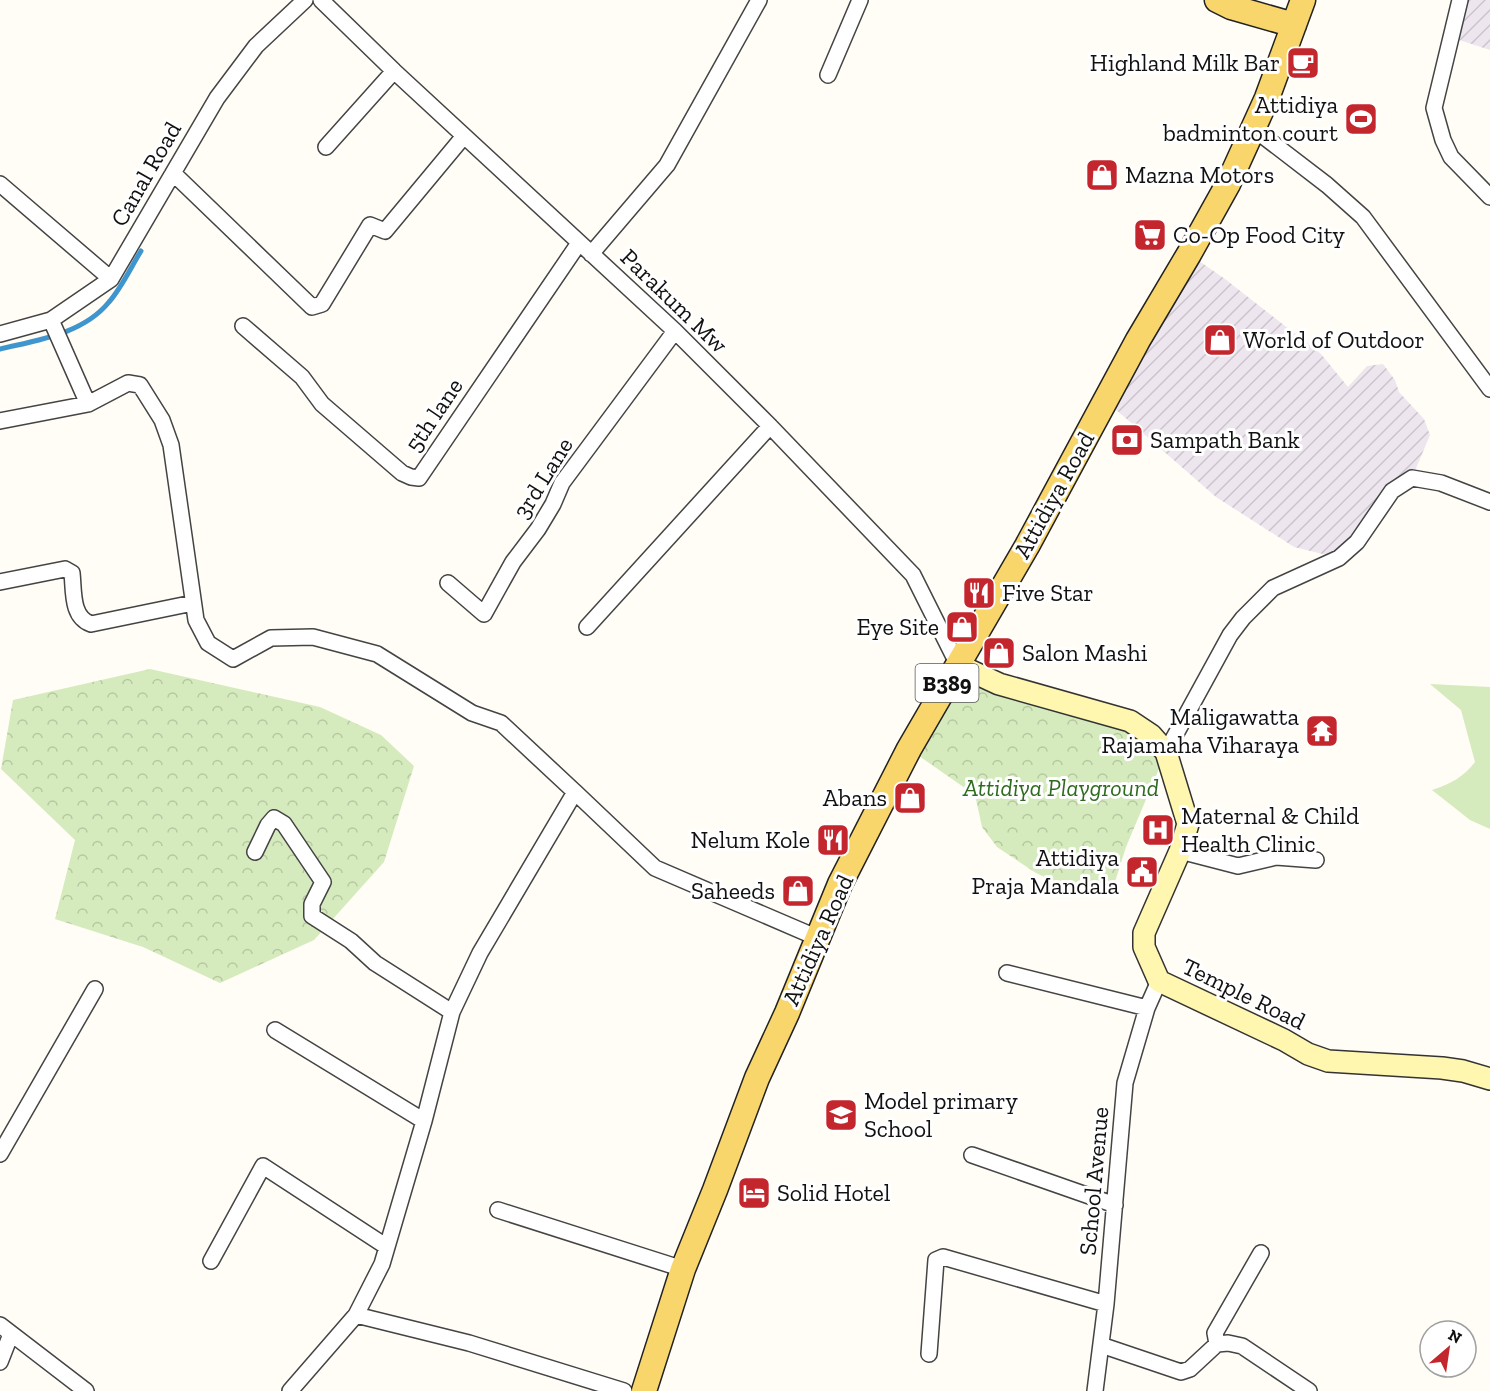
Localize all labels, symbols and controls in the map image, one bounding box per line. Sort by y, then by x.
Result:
cafe icon: Highland Milk Bar [1285,45,1321,81]
place label: Highland Milk Bar [1090,48,1280,77]
place label: Attidiya badminton court [1162,90,1338,147]
sports icon: Attidiya badminton court [1343,101,1379,137]
street label: Canal Road [104,116,187,231]
shop icon: Mazna Motors [1084,157,1120,193]
place label: Mazna Motors [1125,160,1274,189]
supermarket icon: Co-Op Food City [1132,217,1168,253]
place label: Co-Op Food City [1173,220,1346,249]
street label: Parakum Mw [615,242,734,359]
shop icon: World of Outdoor [1202,322,1238,358]
place label: World of Outdoor [1243,325,1425,354]
street label: 5th lane [398,372,469,457]
bank icon: Sampath Bank [1109,422,1145,458]
place label: Sampath Bank [1150,425,1300,454]
street label: Attidiya Road [1007,426,1100,563]
street label: 3rd Lane [506,432,579,524]
restaurant icon: Five Star [961,575,997,611]
place label: Five Star [1002,578,1094,607]
shop icon: Eye Site [944,609,980,645]
place label: Eye Site [857,612,939,641]
shop icon: Salon Mashi [981,635,1017,671]
place label: Salon Mashi [1022,638,1148,667]
road number: B389 [916,664,978,702]
place label: Maligawatta Rajamaha Viharaya [1101,702,1299,759]
temple icon: Maligawatta Rajamaha Viharaya [1304,713,1340,749]
park label: Attidiya Playground [962,773,1159,802]
shop icon: Abans [892,780,928,816]
place label: Abans [823,783,887,812]
place label: Maternal & Child Health Clinic [1181,801,1359,858]
hospital icon: Maternal & Child Health Clinic [1140,812,1176,848]
restaurant icon: Nelum Kole [815,822,851,858]
place label: Nelum Kole [691,825,810,854]
place label: Attidiya Praja Mandala [971,843,1119,900]
public building icon: Attidiya Praja Mandala [1124,854,1160,890]
street label: Attidiya Road [776,870,859,1010]
shop icon: Saheeds [780,873,816,909]
place label: Saheeds [691,876,775,905]
street label: Temple Road [1178,951,1310,1036]
place label: Model primary School [864,1086,1019,1143]
school or university icon: Model primary School [823,1097,859,1133]
street label: School Avenue [1073,1105,1114,1256]
hotel icon: Solid Hotel [736,1175,772,1211]
place label: Solid Hotel [777,1178,890,1207]
north arrow [1418,1319,1478,1379]
text: N [1445,1325,1465,1348]

